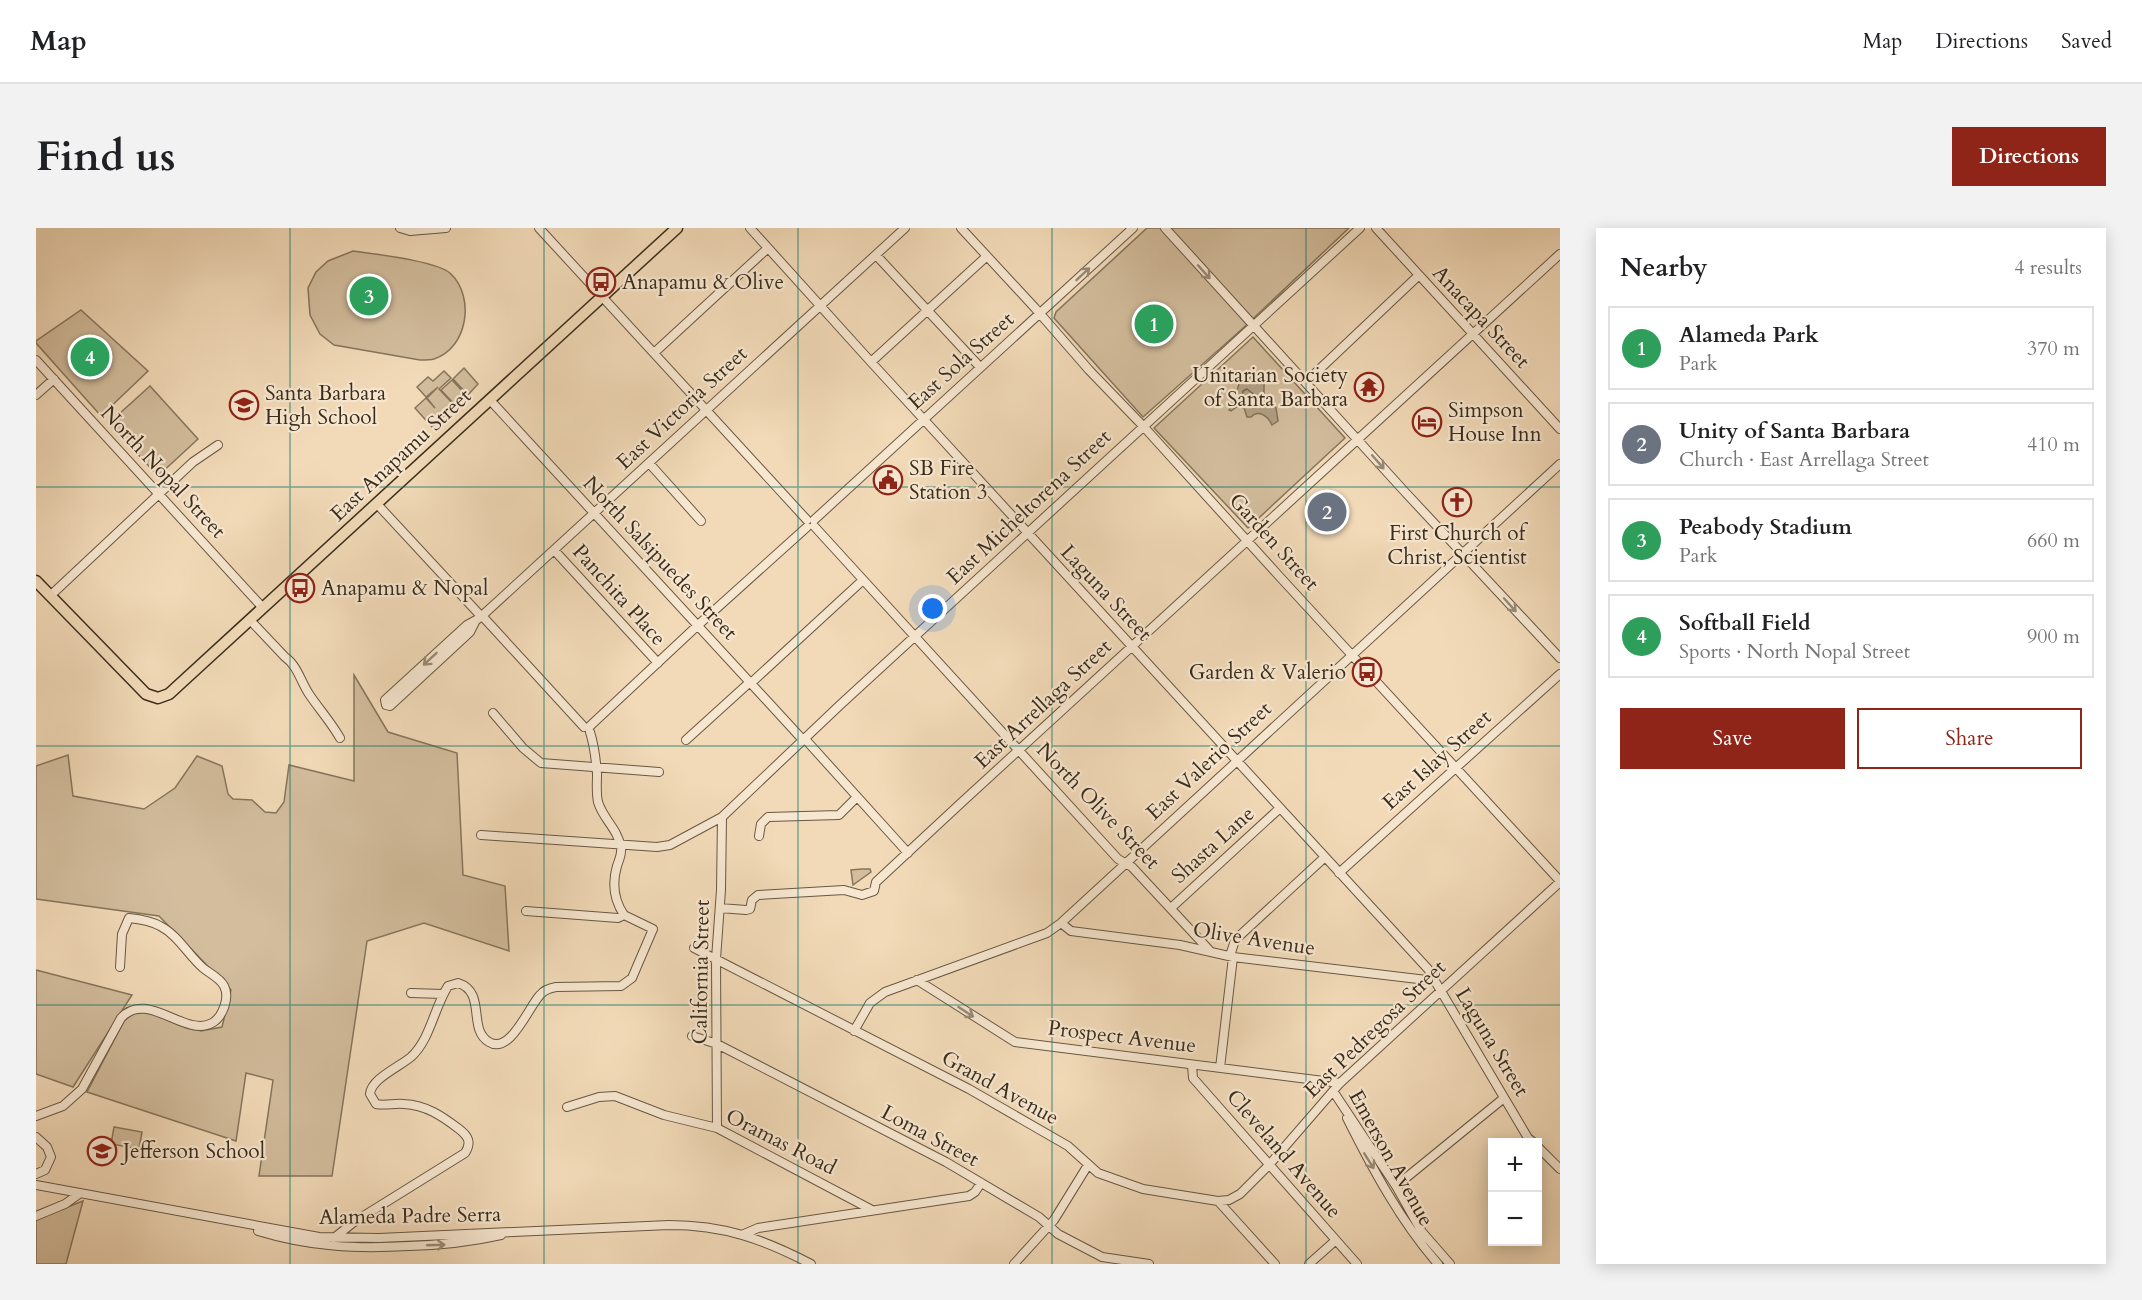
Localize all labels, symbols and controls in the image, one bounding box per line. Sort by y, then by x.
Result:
text: Map [30,22,87,60]
text: Map [1862,27,1902,56]
text: Directions [1935,27,2028,56]
text: Saved [2061,27,2112,56]
button: Directions [1952,127,2106,186]
text: Find us [36,128,176,185]
text: Nearby [1620,250,1708,285]
text: 4 results [2014,254,2082,281]
street label: Anacapa Street [1426,259,1537,375]
one-way arrow [1197,264,1211,279]
bus stop icon: Anapamu & Olive [585,266,617,298]
one-way arrow [1075,267,1090,281]
place label: Anapamu & Olive [622,268,784,297]
pin: 3 [350,274,388,318]
pin: 1 [1134,302,1174,346]
street label: East Sola Street [902,305,1021,417]
text: Alameda Park [1679,320,1819,350]
pin: 4 [70,334,110,380]
text: 1 [1636,335,1647,362]
text: 370 m [2027,335,2080,362]
street label: East Victoria Street [610,340,754,476]
text: Park [1679,350,1717,377]
place label: Unitarian Society of Santa Barbara [1192,361,1348,414]
temple icon: Unitarian Society of Santa Barbara [1353,371,1385,403]
place label: Santa Barbara High School [265,379,386,432]
street label: East Anapamu Street [324,382,478,528]
school or university icon: Santa Barbara High School [228,389,260,421]
place label: Simpson House Inn [1448,396,1542,449]
street label: North Nopal Street [94,399,232,545]
hotel icon: Simpson House Inn [1411,406,1443,438]
text: Unity of Santa Barbara [1679,416,1910,446]
street label: East Micheltorena Street [940,423,1118,591]
text: 2 [1636,431,1647,458]
text: 410 m [2027,431,2080,458]
text: Church · East Arrellaga Street [1679,446,1929,473]
place label: SB Fire Station 3 [909,454,987,507]
one-way arrow [1371,454,1385,469]
public building icon: SB Fire Station 3 [872,464,904,496]
street label: North Salsipuedes Street [576,470,744,647]
church icon: First Church of Christ, Scientist [1441,486,1473,518]
street label: Garden Street [1222,487,1326,597]
pin: 2 [1308,490,1346,534]
text: Peabody Stadium [1679,512,1852,542]
place label: First Church of Christ, Scientist [1387,519,1529,572]
text: 3 [1636,527,1647,554]
text: 660 m [2027,527,2080,554]
street label: Panchita Place [565,538,673,652]
street label: Laguna Street [1054,538,1159,648]
text: Park [1679,542,1717,569]
bus stop icon: Anapamu & Nopal [284,572,316,604]
place label: Anapamu & Nopal [321,574,488,603]
your location [918,594,947,623]
one-way arrow [1503,597,1517,612]
text: Softball Field [1679,608,1810,638]
text: 4 [1636,623,1647,650]
text: 900 m [2027,623,2080,650]
street label: East Arrellaga Street [968,632,1118,775]
text: Sports · North Nopal Street [1679,638,1910,665]
one-way arrow [423,652,438,666]
bus stop icon: Garden & Valerio [1351,656,1383,688]
place label: Garden & Valerio [1189,658,1346,687]
street label: East Valerio Street [1140,695,1278,827]
street label: East Islay Street [1376,703,1498,817]
button: Save [1620,708,1845,769]
button: Share [1857,708,2082,769]
street label: North Olive Street [1030,736,1166,876]
street label: Shasta Lane [1165,800,1261,890]
street label: California Street [685,899,717,1045]
street label: Olive Avenue [1191,915,1317,963]
street label: East Pedregosa Street [1298,953,1453,1104]
street label: Laguna Street [1448,982,1536,1102]
one-way arrow [957,1006,974,1018]
street label: Prospect Avenue [1046,1014,1198,1060]
street label: Grand Avenue [936,1044,1064,1132]
street label: Cleveland Avenue [1220,1083,1348,1225]
street label: Emerson Avenue [1341,1085,1441,1231]
street label: Loma Street [876,1098,984,1174]
street label: Oramas Road [721,1102,841,1182]
school or university icon: Jefferson School [86,1135,118,1167]
place label: Jefferson School [120,1137,265,1166]
map controls [1488,1138,1542,1246]
button: + [1488,1138,1542,1192]
one-way arrow [1363,1153,1376,1170]
button: − [1488,1192,1542,1246]
street label: Alameda Padre Serra [319,1200,501,1232]
one-way arrow [425,1240,445,1251]

